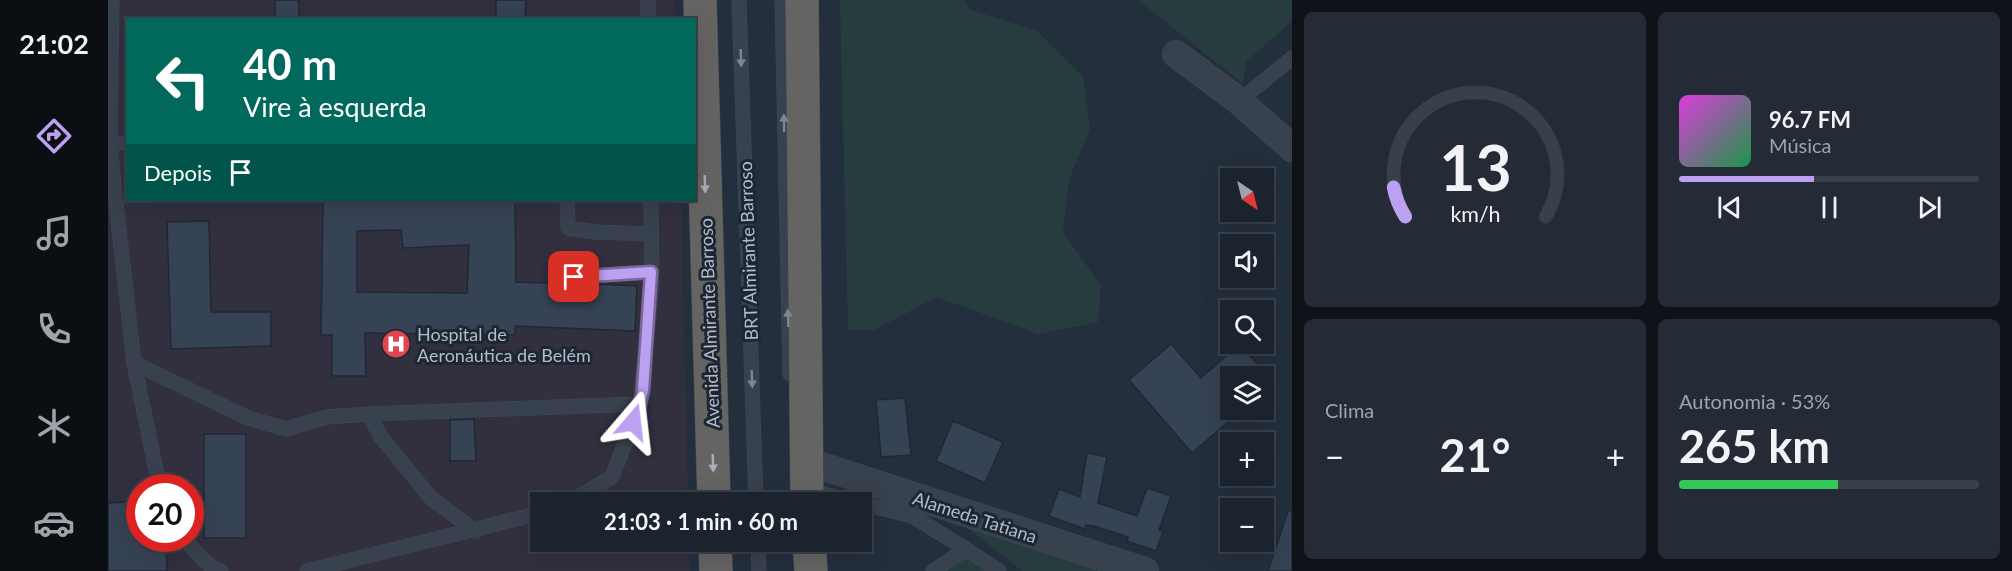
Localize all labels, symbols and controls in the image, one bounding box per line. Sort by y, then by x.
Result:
text: 21:02 [19,27,89,60]
text: 40 m [243,39,337,89]
icon: left [144,42,222,120]
one-way arrow [737,49,746,68]
text: Vire à esquerda [243,90,427,123]
text: 96.7 FM [1769,106,1851,133]
one-way arrow [779,114,789,133]
icon: directions [33,115,75,157]
text: 13 [1439,129,1511,204]
text: Música [1769,133,1832,157]
icon: arrive [224,156,257,189]
text: Depois [144,159,212,186]
street label: BRT Almirante Barroso [734,161,762,341]
north arrow [1220,168,1274,222]
map controls [1220,168,1274,552]
one-way arrow [701,175,710,194]
icon: previous [1713,191,1746,224]
icon: pause [1813,191,1846,224]
icon: next [1913,191,1946,224]
text: km/h [1450,201,1500,227]
icon: music [33,212,75,254]
street label: Avenida Almirante Barroso [694,218,724,428]
button: sound [1220,234,1274,288]
pin [548,251,599,302]
icon: arrive [557,260,590,293]
button: search [1220,300,1274,354]
icon: phone [33,308,75,350]
one-way arrow [783,309,793,328]
place label: Hospital de Aeronáutica de Belém [417,323,591,366]
hospital icon: Hospital de Aeronáutica de Belém [380,328,412,360]
button: layers [1220,366,1274,420]
one-way arrow [748,370,757,389]
text: Autonomia · 53% [1679,389,1830,413]
position arrow [601,390,665,454]
text: Clima [1325,398,1374,422]
icon: climate [33,405,75,447]
text: 265 km [1679,419,1830,473]
text: 21° [1440,428,1510,482]
button: + [1220,432,1274,486]
text: − [1325,436,1344,476]
text: + [1606,436,1625,476]
one-way arrow [708,454,718,473]
speed limit sign: 20 [126,474,204,552]
street label: Alameda Tatiana [910,487,1040,547]
button: − [1220,498,1274,552]
icon: car [33,502,75,544]
text: 21:03 · 1 min · 60 m [604,508,798,535]

